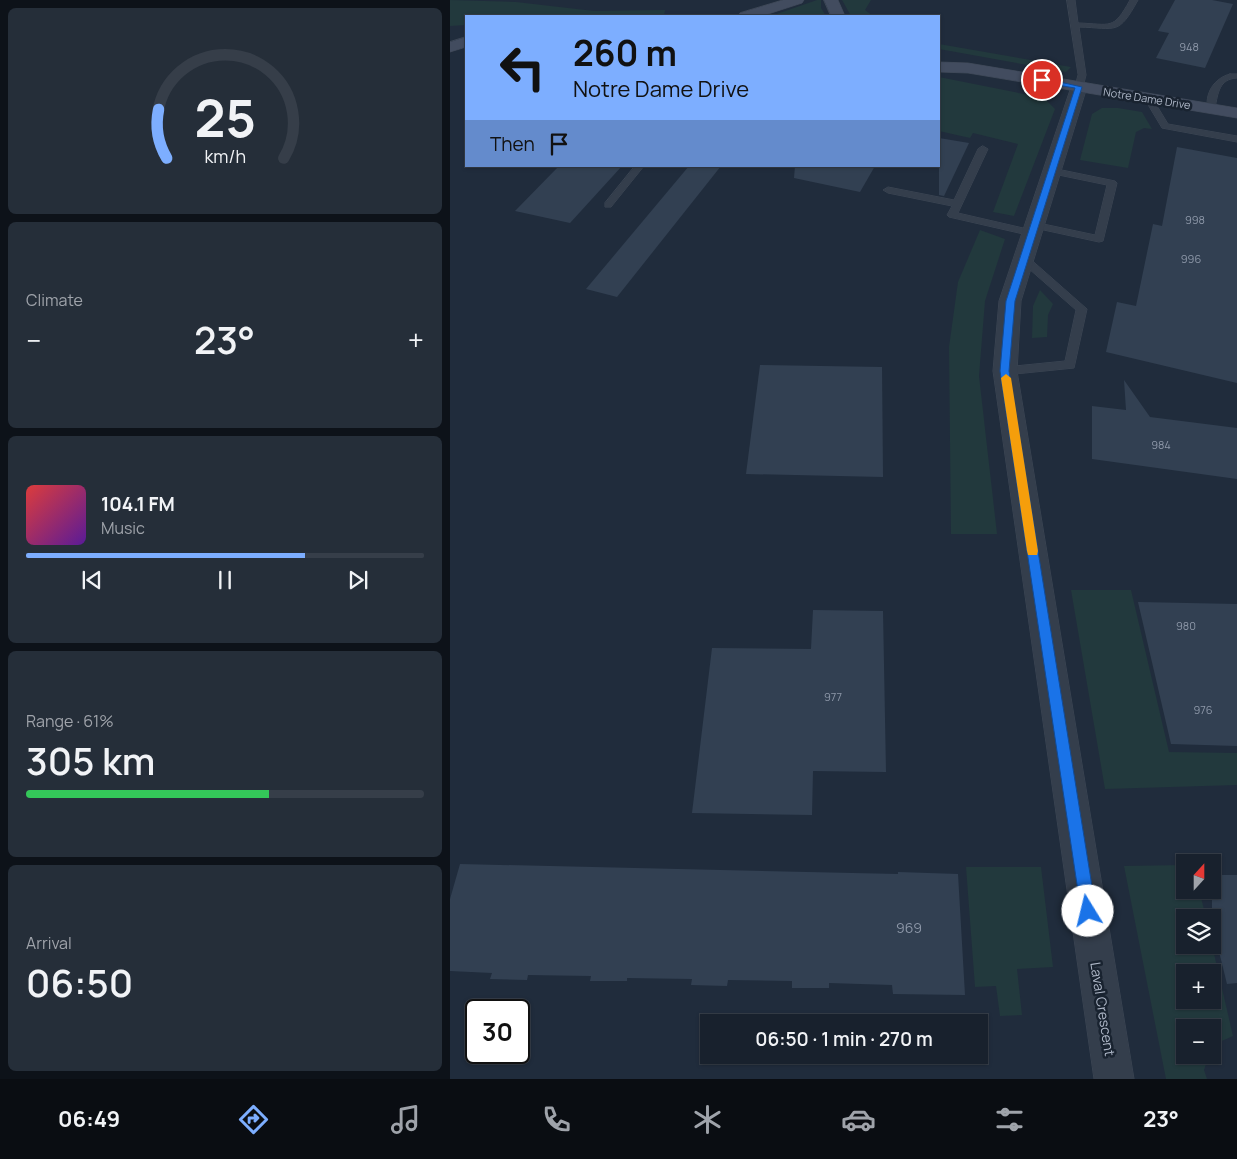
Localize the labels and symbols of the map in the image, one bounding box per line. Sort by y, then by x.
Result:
house number: 948 [1179,39,1199,54]
pin [1021,59,1063,101]
street label: Notre Dame Drive [1102,84,1192,112]
house number: 998 [1185,212,1205,227]
house number: 996 [1181,251,1201,266]
house number: 984 [1151,437,1171,452]
house number: 980 [1176,618,1196,633]
house number: 977 [824,689,842,704]
house number: 976 [1193,702,1213,717]
north arrow [1176,854,1221,899]
position arrow [1061,884,1113,936]
house number: 969 [896,918,922,937]
street label: Laval Crescent [1086,961,1120,1058]
speed limit sign: 30 [465,999,530,1064]

